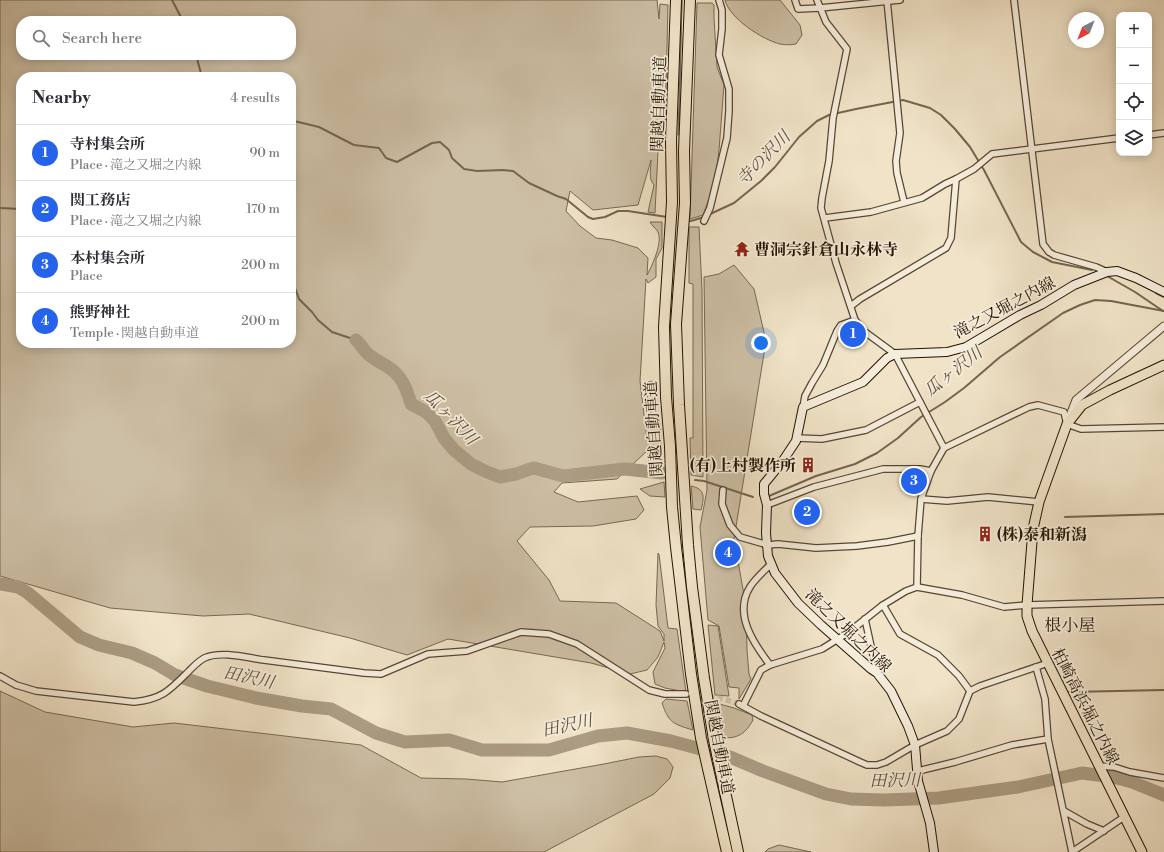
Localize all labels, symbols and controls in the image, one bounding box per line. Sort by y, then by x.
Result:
north arrow [1068,12,1104,48]
map controls [1116,12,1152,156]
button: + [1116,12,1152,48]
search box [16,16,296,60]
icon: search [30,27,52,49]
text: Search here [62,29,142,48]
button: − [1116,48,1152,84]
street label: 関越自動車道 [647,56,671,152]
button: locate [1116,84,1152,120]
text: Nearby [32,87,91,109]
text: 4 results [230,90,280,106]
button: layers [1116,120,1152,156]
water label: 寺の沢川 [732,125,797,191]
text: 寺村集会所 [70,135,145,154]
text: 1 [42,145,48,161]
text: 90 m [249,145,280,161]
text: Place · 滝之又堀之内線 [70,157,201,173]
text: 関工務店 [70,191,130,210]
text: 2 [41,201,49,217]
text: 170 m [246,201,280,217]
text: Place · 滝之又堀之内線 [70,213,201,229]
temple icon: 曹洞宗針倉山永林寺 [733,240,751,258]
place label: 曹洞宗針倉山永林寺 [754,240,898,260]
text: 本村集会所 [70,249,145,268]
text: 3 [41,257,49,273]
text: 200 m [241,257,280,273]
text: Place [70,268,102,284]
street label: 滝之又堀之内線 [950,273,1059,343]
text: 熊野神社 [70,303,130,322]
text: 4 [41,313,49,329]
text: 200 m [241,313,280,329]
pin: 1 [840,319,866,349]
text: Temple · 関越自動車道 [70,325,199,341]
your location [751,333,771,353]
water label: 瓜ヶ沢川 [920,341,989,401]
street label: 関越自動車道 [641,380,667,478]
water label: 瓜ヶ沢川 [419,386,483,451]
place label: (有)上村製作所 [690,456,796,476]
building icon: (有)上村製作所 [799,456,817,474]
pin: 3 [901,466,927,496]
pin: 2 [794,497,820,527]
building icon: (株)泰和新潟 [976,525,994,543]
place label: (株)泰和新潟 [997,525,1087,545]
pin: 4 [715,538,741,568]
street label: 滝之又堀之内線 [801,585,896,677]
district label: 根小屋 [1045,615,1096,637]
street label: 柏崎高浜堀之内線 [1047,645,1123,768]
water label: 田沢川 [222,662,278,694]
street label: 関越自動車道 [700,698,738,796]
water label: 田沢川 [540,710,596,742]
water label: 田沢川 [869,770,923,792]

